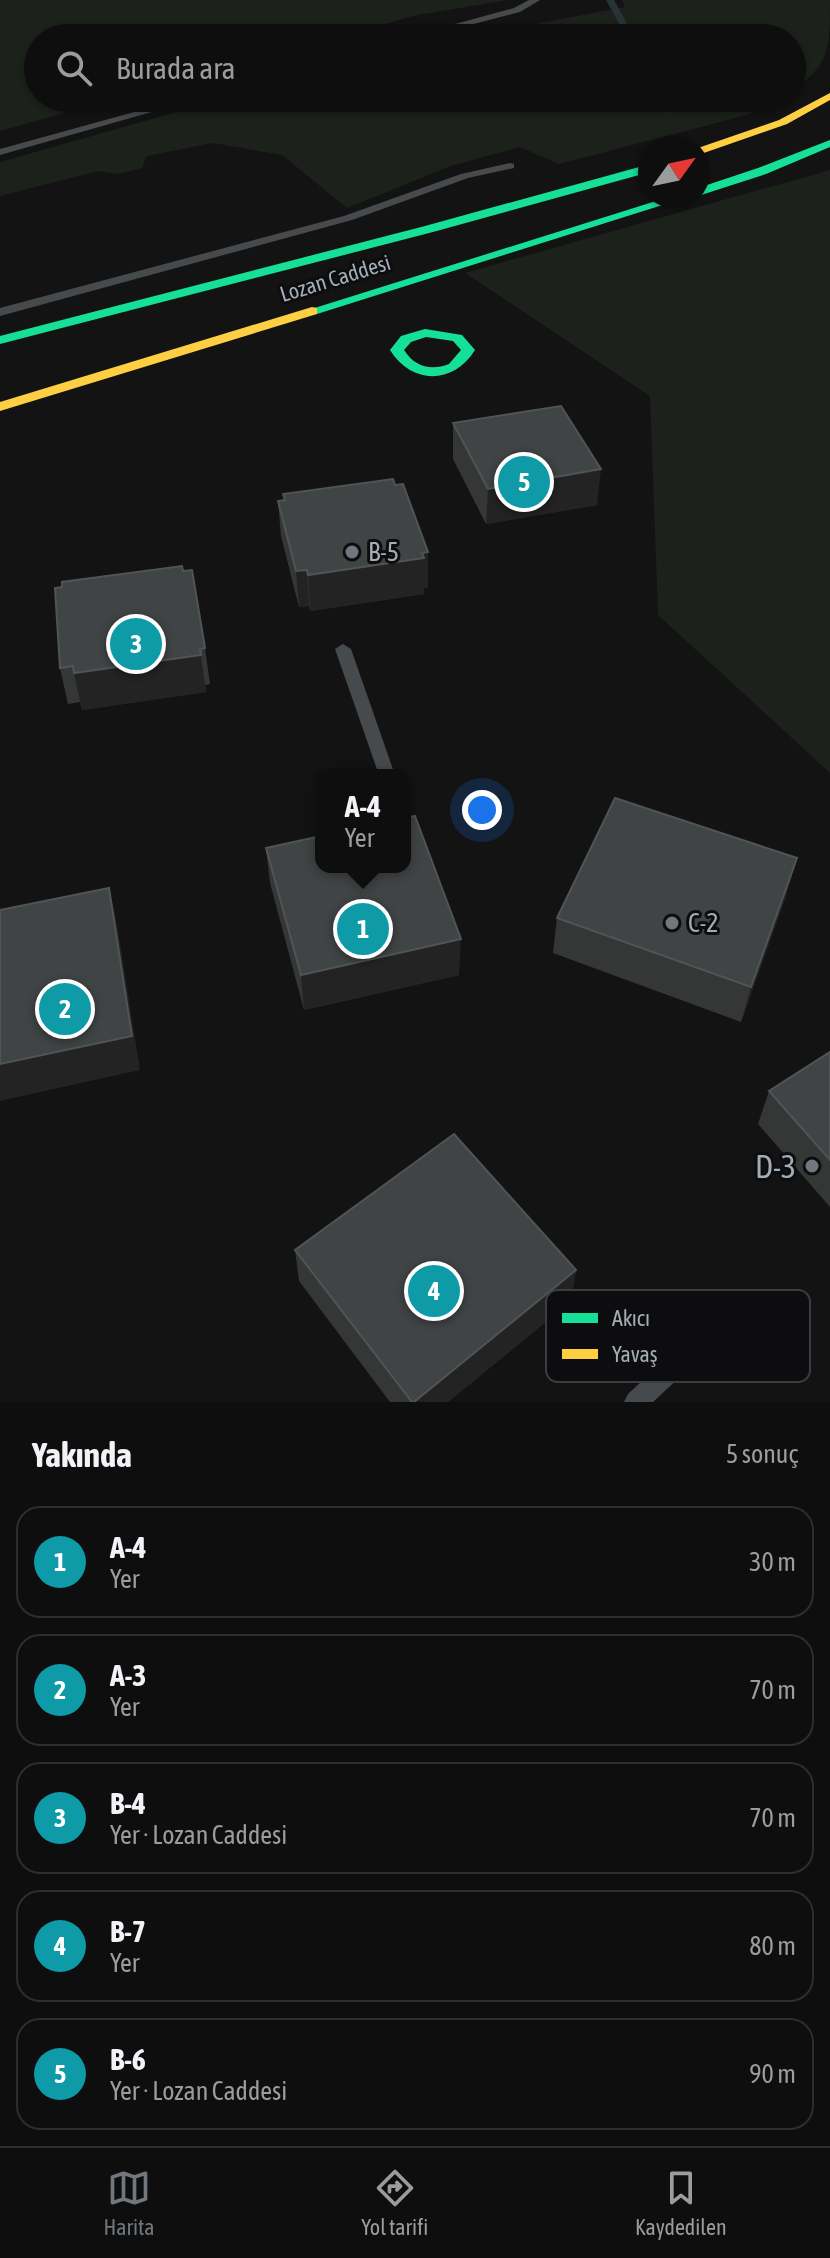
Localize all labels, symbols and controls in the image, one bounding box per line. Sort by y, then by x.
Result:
search box [24,24,806,112]
icon: search [52,46,96,90]
text: Burada ara [116,51,235,85]
north arrow [638,136,710,208]
street label: Lozan Caddesi [277,249,393,307]
pin: 5 [498,452,550,512]
place label: B-5 [368,537,399,567]
marker: B-5 [343,543,361,561]
pin: 3 [110,614,162,674]
popup [315,769,411,873]
text: A-4 [345,789,381,823]
your location [462,790,502,830]
text: Yer [345,823,374,853]
pin: 1 [337,899,389,959]
place label: C-2 [688,908,718,938]
marker: C-2 [663,914,681,932]
pin: 2 [39,979,91,1039]
place label: D-3 [755,1148,796,1185]
marker: D-3 [803,1157,821,1175]
pin: 4 [408,1261,460,1321]
legend [546,1290,810,1382]
text: Akıcı [612,1305,650,1331]
text: Yavaş [612,1341,658,1367]
text: Yakında [32,1435,132,1474]
text: 5 sonuç [726,1439,798,1469]
text: A-4 [110,1530,146,1564]
text: 1 [54,1547,66,1577]
text: 30 m [749,1547,796,1577]
text: Yer [110,1564,139,1594]
text: A-3 [110,1658,146,1692]
text: 2 [54,1675,66,1705]
text: 70 m [749,1675,796,1705]
text: Yer [110,1692,139,1722]
text: B-4 [110,1786,146,1820]
text: 3 [54,1803,66,1833]
text: 70 m [749,1803,796,1833]
text: Yer · Lozan Caddesi [110,1820,287,1850]
text: B-7 [110,1914,146,1948]
text: 4 [54,1931,66,1961]
text: 80 m [749,1931,796,1961]
text: Yer [110,1948,139,1978]
text: B-6 [110,2042,146,2076]
text: 5 [54,2059,66,2089]
text: 90 m [749,2059,796,2089]
text: Yer · Lozan Caddesi [110,2076,287,2106]
tab: Harita [103,2166,155,2240]
tab: Yol tarifi [361,2166,428,2240]
tab: Kaydedilen [635,2166,727,2240]

